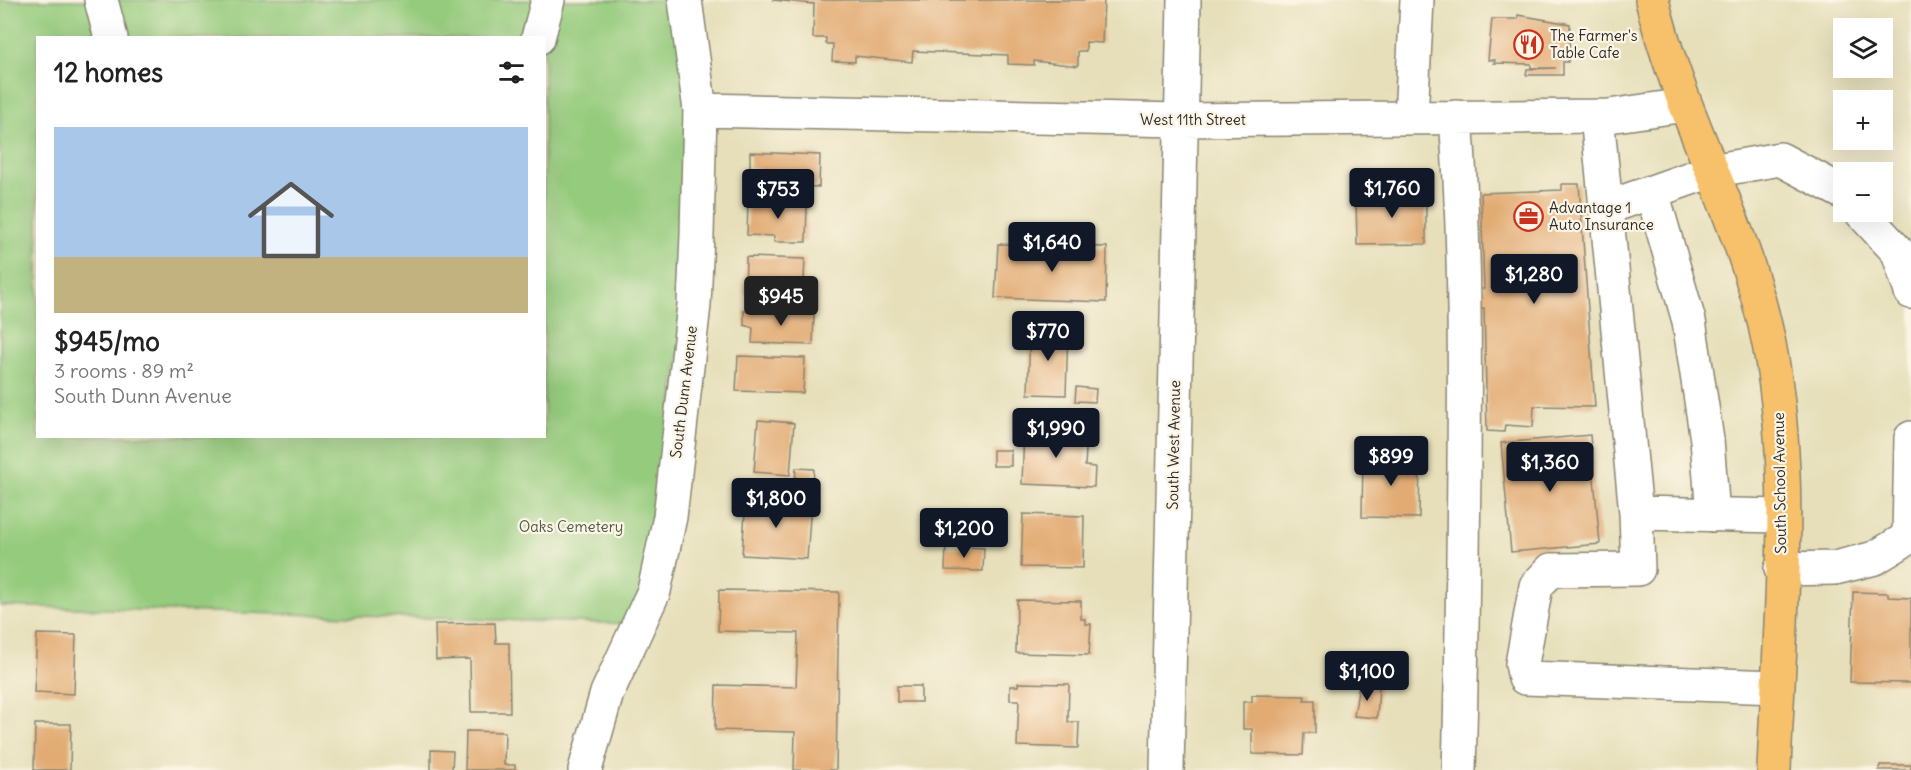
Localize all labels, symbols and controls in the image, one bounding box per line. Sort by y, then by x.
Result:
map controls [1833,18,1893,222]
button: layers [1833,18,1893,78]
place label: The Farmer's Table Cafe [1550,26,1638,62]
restaurant icon: The Farmer's Table Cafe [1513,29,1545,61]
text: 12 homes [54,56,163,89]
icon: filters [495,56,528,89]
button: + [1833,90,1893,150]
street label: West 11th Street [1140,110,1246,129]
button: − [1833,162,1893,222]
icon: home [237,166,345,274]
pin: $1,760 [1343,168,1441,219]
pin: $753 [742,169,814,220]
text: $1,760 [1363,175,1421,200]
text: $753 [756,176,800,201]
place label: Advantage 1 Auto Insurance [1549,198,1654,234]
office icon: Advantage 1 Auto Insurance [1512,201,1544,233]
pin: $1,640 [1003,222,1101,273]
text: $1,640 [1022,229,1082,254]
pin: $1,280 [1485,254,1583,305]
text: $1,280 [1505,261,1563,286]
pin: $945 [745,276,817,327]
text: $945 [758,283,804,308]
pin: $770 [1012,311,1084,362]
text: $770 [1026,318,1070,343]
text: $945/mo [54,325,160,358]
street label: South Dunn Avenue [666,325,701,459]
text: 3 rooms · 89 m² [54,358,194,383]
street label: South West Avenue [1163,380,1184,510]
text: South Dunn Avenue [54,383,232,408]
pin: $1,990 [1007,408,1105,459]
street label: South School Avenue [1769,412,1790,554]
text: $1,990 [1026,415,1086,440]
pin: $899 [1355,436,1427,487]
pin: $1,360 [1501,442,1599,493]
text: $899 [1368,443,1414,468]
text: $1,360 [1521,449,1579,474]
pin: $1,800 [727,478,825,529]
text: $1,800 [746,485,806,510]
pin: $1,200 [915,508,1013,559]
text: $1,200 [934,515,994,540]
park label: Oaks Cemetery [519,517,623,536]
pin: $1,100 [1318,651,1416,702]
text: $1,100 [1339,658,1395,683]

